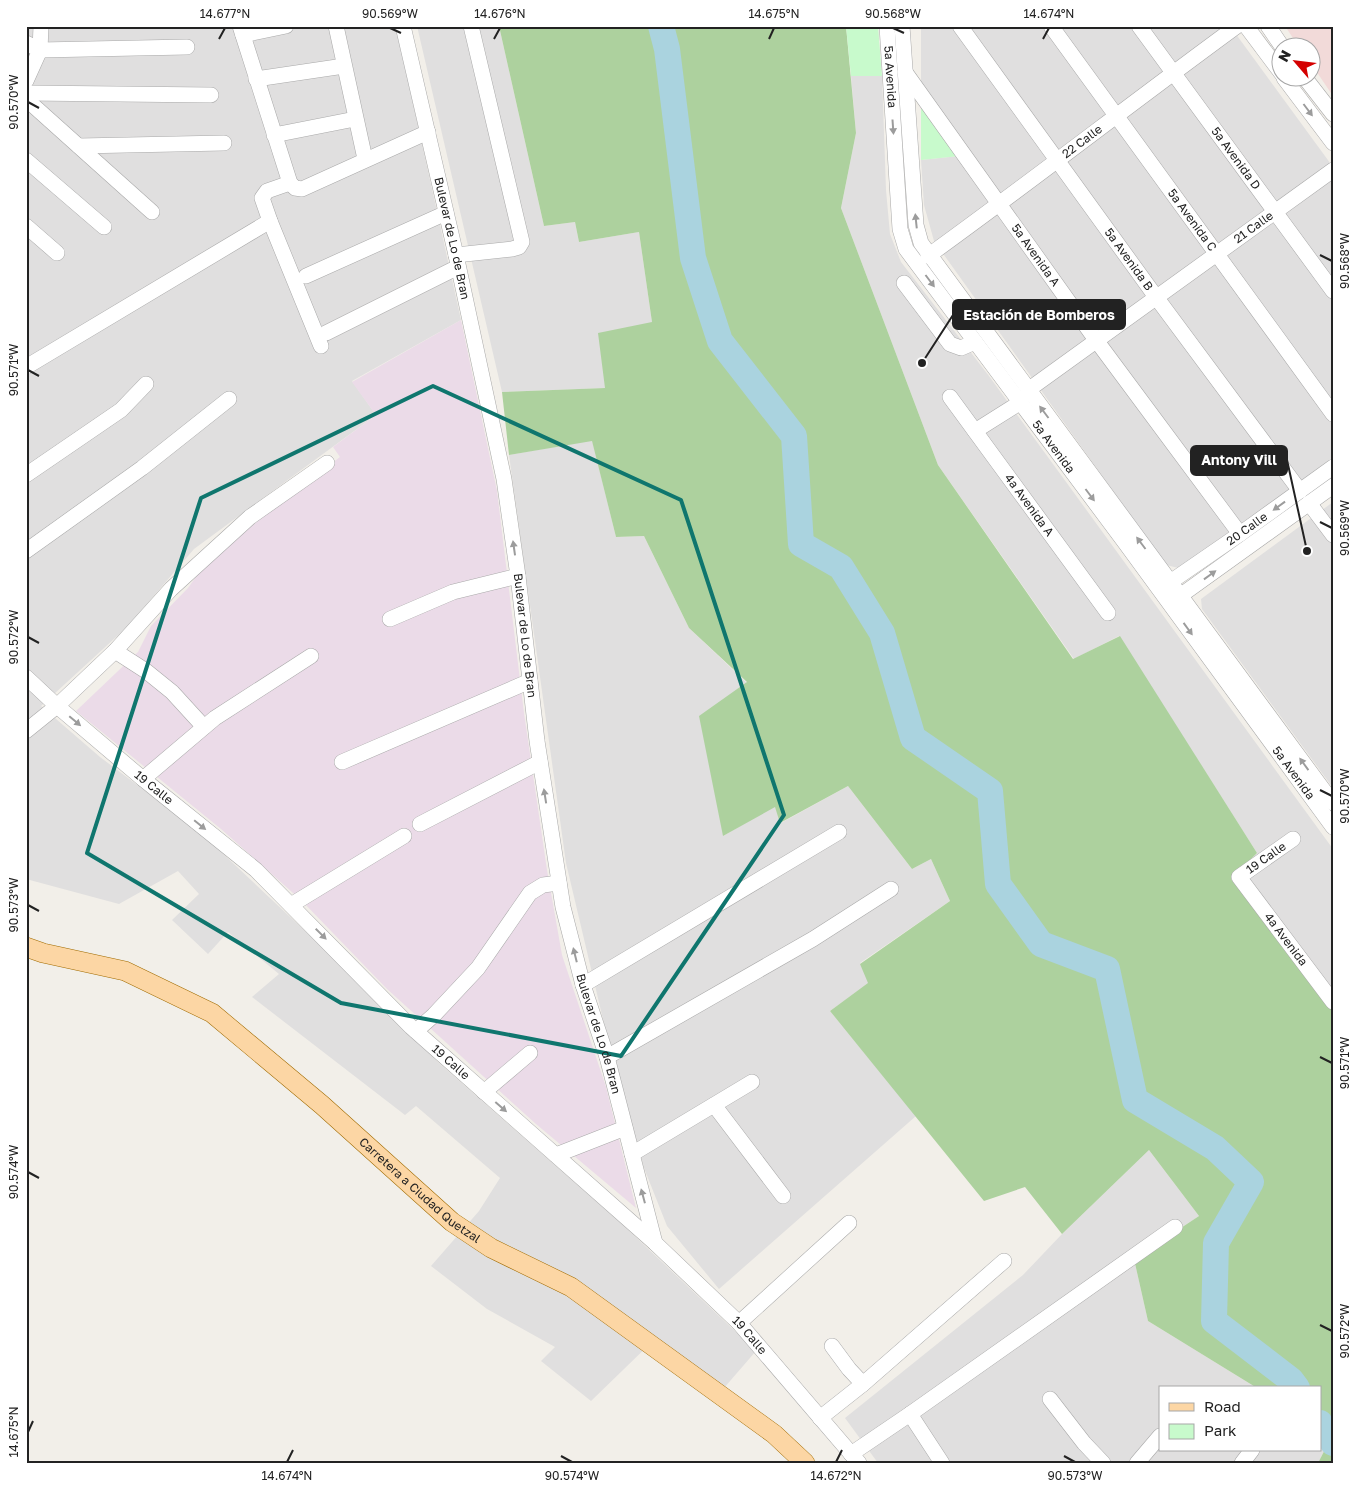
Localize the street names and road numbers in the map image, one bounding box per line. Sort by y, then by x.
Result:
street label: 5a Avenida [881,45,900,108]
street label: 22 Calle [1059,121,1105,161]
street label: 5a Avenida D [1208,124,1264,192]
street label: Bulevar de Lo de Bran [431,176,473,301]
street label: 5a Avenida C [1165,186,1220,254]
street label: 21 Calle [1230,208,1276,246]
street label: 5a Avenida A [1009,221,1063,289]
street label: 5a Avenida B [1102,225,1157,293]
street label: 5a Avenida [1029,417,1079,476]
street label: 4a Avenida A [1002,471,1057,539]
street label: 20 Calle [1223,509,1270,548]
street label: Bulevar de Lo de Bran [511,572,540,698]
street label: 5a Avenida [1269,743,1318,802]
street label: 19 Calle [132,767,177,807]
street label: 19 Calle [1243,838,1289,877]
street label: 4a Avenida [1261,909,1311,969]
street label: Bulevar de Lo de Bran [573,972,624,1095]
street label: 19 Calle [429,1041,473,1083]
street label: Carretera a Ciudad Quetzal [356,1134,484,1246]
street label: 19 Calle [729,1313,770,1357]

